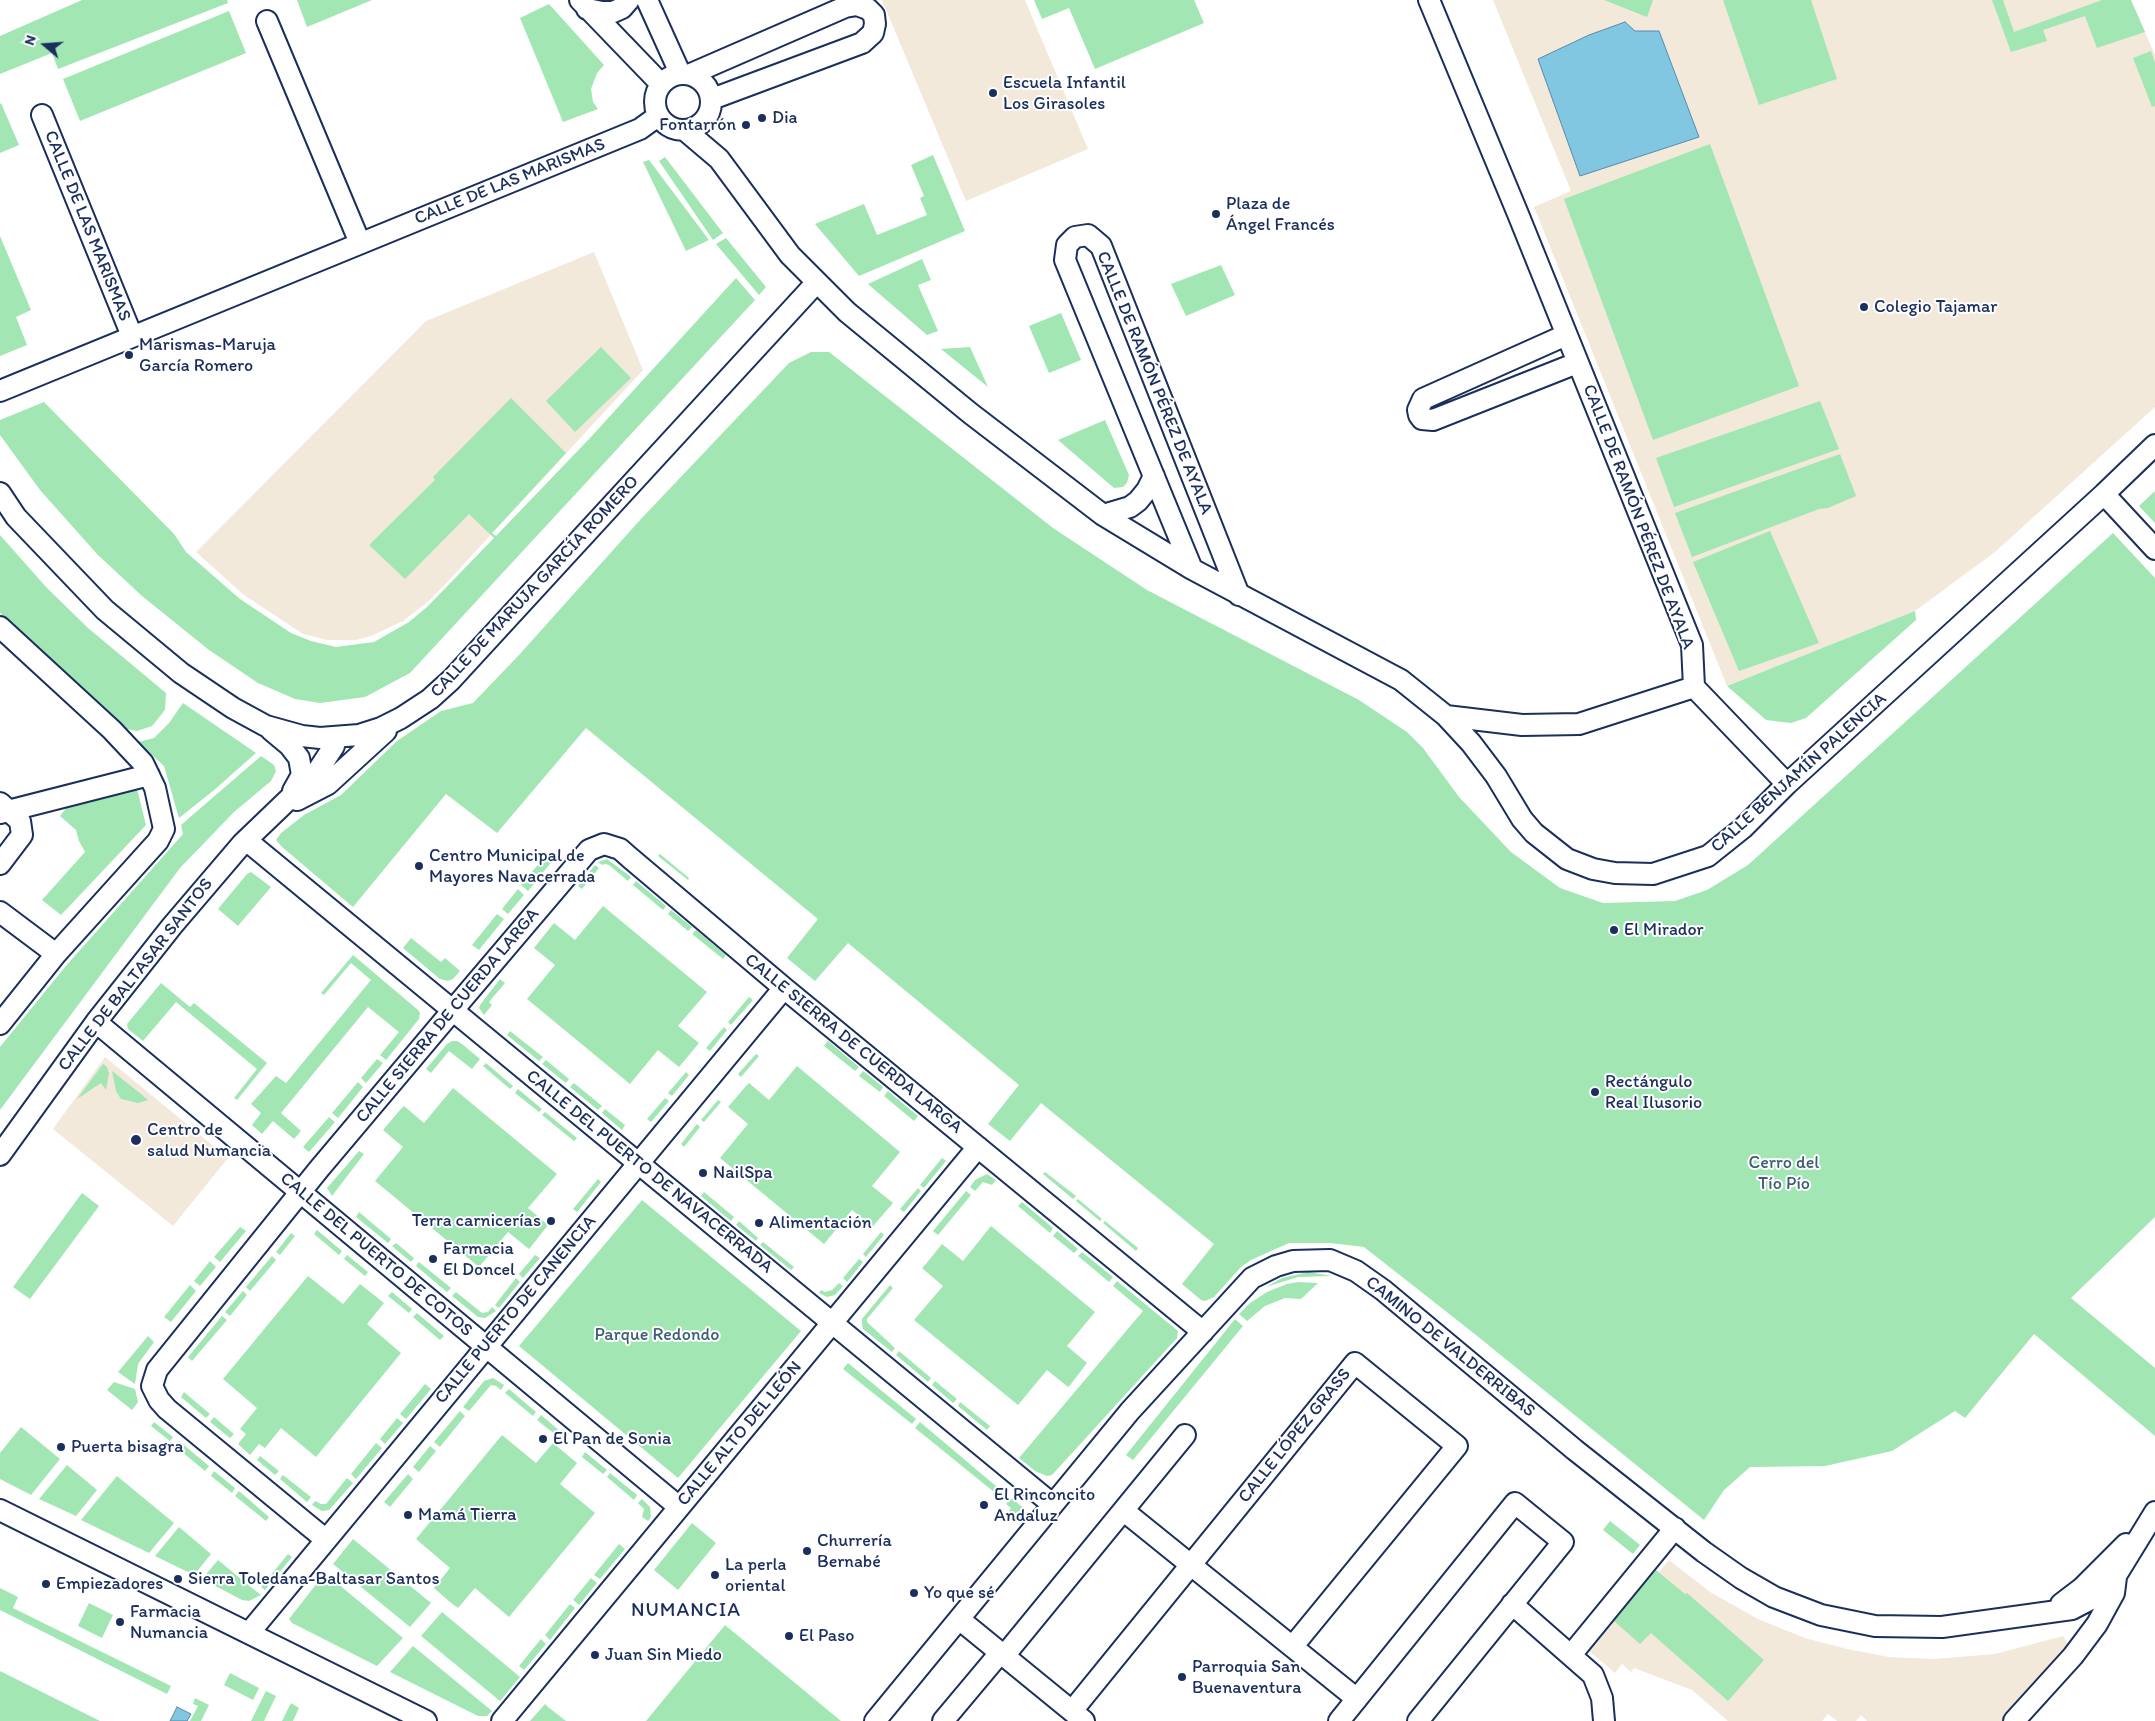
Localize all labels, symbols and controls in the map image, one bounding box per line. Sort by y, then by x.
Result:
north arrow [20,20,70,70]
text: N [21,33,40,47]
place label: Escuela Infantil Los Girasoles [1003,72,1126,115]
marker: Escuela Infantil Los Girasoles [987,87,999,99]
place label: Dia [772,107,797,129]
marker: Dia [756,112,768,124]
place label: Fontarrón [659,114,736,136]
marker: Fontarrón [740,119,752,131]
street label: CALLE DE LAS MARISMAS [39,128,135,324]
street label: CALLE DE LAS MARISMAS [412,134,608,230]
place label: Plaza de Ángel Francés [1226,193,1335,235]
marker: Plaza de Ángel Francés [1210,208,1222,220]
street label: CALLE DE RAMÓN PÉREZ DE AYALA [1091,248,1217,518]
place label: Colegio Tajamar [1874,296,1997,318]
marker: Colegio Tajamar [1858,301,1870,313]
place label: Marismas-Maruja García Romero [139,334,276,376]
marker: Marismas-Maruja García Romero [123,349,135,361]
street label: CALLE DE RAMÓN PÉREZ DE AYALA [1577,382,1699,652]
street label: CALLE DE MARUJA GARCÍA ROMERO [426,471,644,703]
street label: CALLE BENJAMÍN PALENCIA [1707,688,1891,858]
place label: Centro Municipal de Mayores Navacerrada [429,845,595,888]
marker: Centro Municipal de Mayores Navacerrada [413,860,425,872]
street label: CALLE DE BALTASAR SANTOS [54,874,218,1076]
street label: CALLE SIERRA DE CUERDA LARGA [352,904,544,1128]
place label: El Mirador [1624,919,1704,941]
marker: El Mirador [1608,924,1620,936]
street label: CALLE SIERRA DE CUERDA LARGA [740,949,966,1139]
street label: CALLE DEL PUERTO DE NAVACERRADA [521,1066,777,1278]
place label: Rectángulo Real Ilusorio [1605,1071,1702,1114]
marker: Rectángulo Real Ilusorio [1589,1086,1601,1098]
place label: Centro de salud Numancia [147,1119,271,1162]
marker: Centro de salud Numancia [129,1133,143,1147]
park label: Cerro del Tío Pío [1749,1152,1819,1194]
place label: NailSpa [713,1162,773,1184]
marker: NailSpa [697,1167,709,1179]
street label: CALLE DEL PUERTO DE COTOS [275,1168,477,1342]
place label: Terra carnicerías [412,1210,541,1232]
street label: CALLE PUERTO DE CANENCIA [431,1211,601,1409]
place label: Alimentación [769,1212,872,1234]
marker: Terra carnicerías [545,1215,557,1227]
marker: Alimentación [753,1217,765,1229]
place label: Farmacia El Doncel [443,1238,515,1280]
marker: Farmacia El Doncel [427,1253,439,1265]
street label: CAMINO DE VALDERRIBAS [1361,1272,1539,1422]
park label: Parque Redondo [595,1324,719,1346]
street label: CALLE ALTO DEL LEÓN [673,1357,807,1511]
street label: CALLE LÓPEZ GRASS [1234,1364,1356,1508]
place label: El Pan de Sonia [553,1428,671,1450]
marker: El Pan de Sonia [537,1433,549,1445]
place label: Puerta bisagra [71,1436,184,1458]
marker: Puerta bisagra [55,1441,67,1453]
place label: El Rinconcito Andaluz [994,1484,1095,1526]
marker: El Rinconcito Andaluz [978,1499,990,1511]
place label: Mamá Tierra [418,1504,517,1526]
marker: Mamá Tierra [402,1509,414,1521]
place label: Churrería Bernabé [817,1530,892,1572]
marker: Churrería Bernabé [801,1545,813,1557]
place label: La perla oriental [725,1554,786,1596]
place label: Sierra Toledana-Baltasar Santos [188,1568,440,1590]
marker: La perla oriental [709,1569,721,1581]
place label: Empiezadores [56,1573,163,1595]
marker: Sierra Toledana-Baltasar Santos [172,1573,184,1585]
marker: Empiezadores [40,1578,52,1590]
place label: Yo que sé [924,1582,995,1604]
marker: Yo que sé [908,1587,920,1599]
district label: NUMANCIA [630,1599,742,1623]
place label: Farmacia Numancia [130,1601,208,1644]
marker: Farmacia Numancia [114,1616,126,1628]
place label: El Paso [799,1625,854,1647]
marker: El Paso [783,1630,795,1642]
place label: Juan Sin Miedo [605,1644,722,1666]
marker: Juan Sin Miedo [589,1649,601,1661]
place label: Parroquia San Buenaventura [1192,1656,1301,1698]
marker: Parroquia San Buenaventura [1176,1671,1188,1683]

